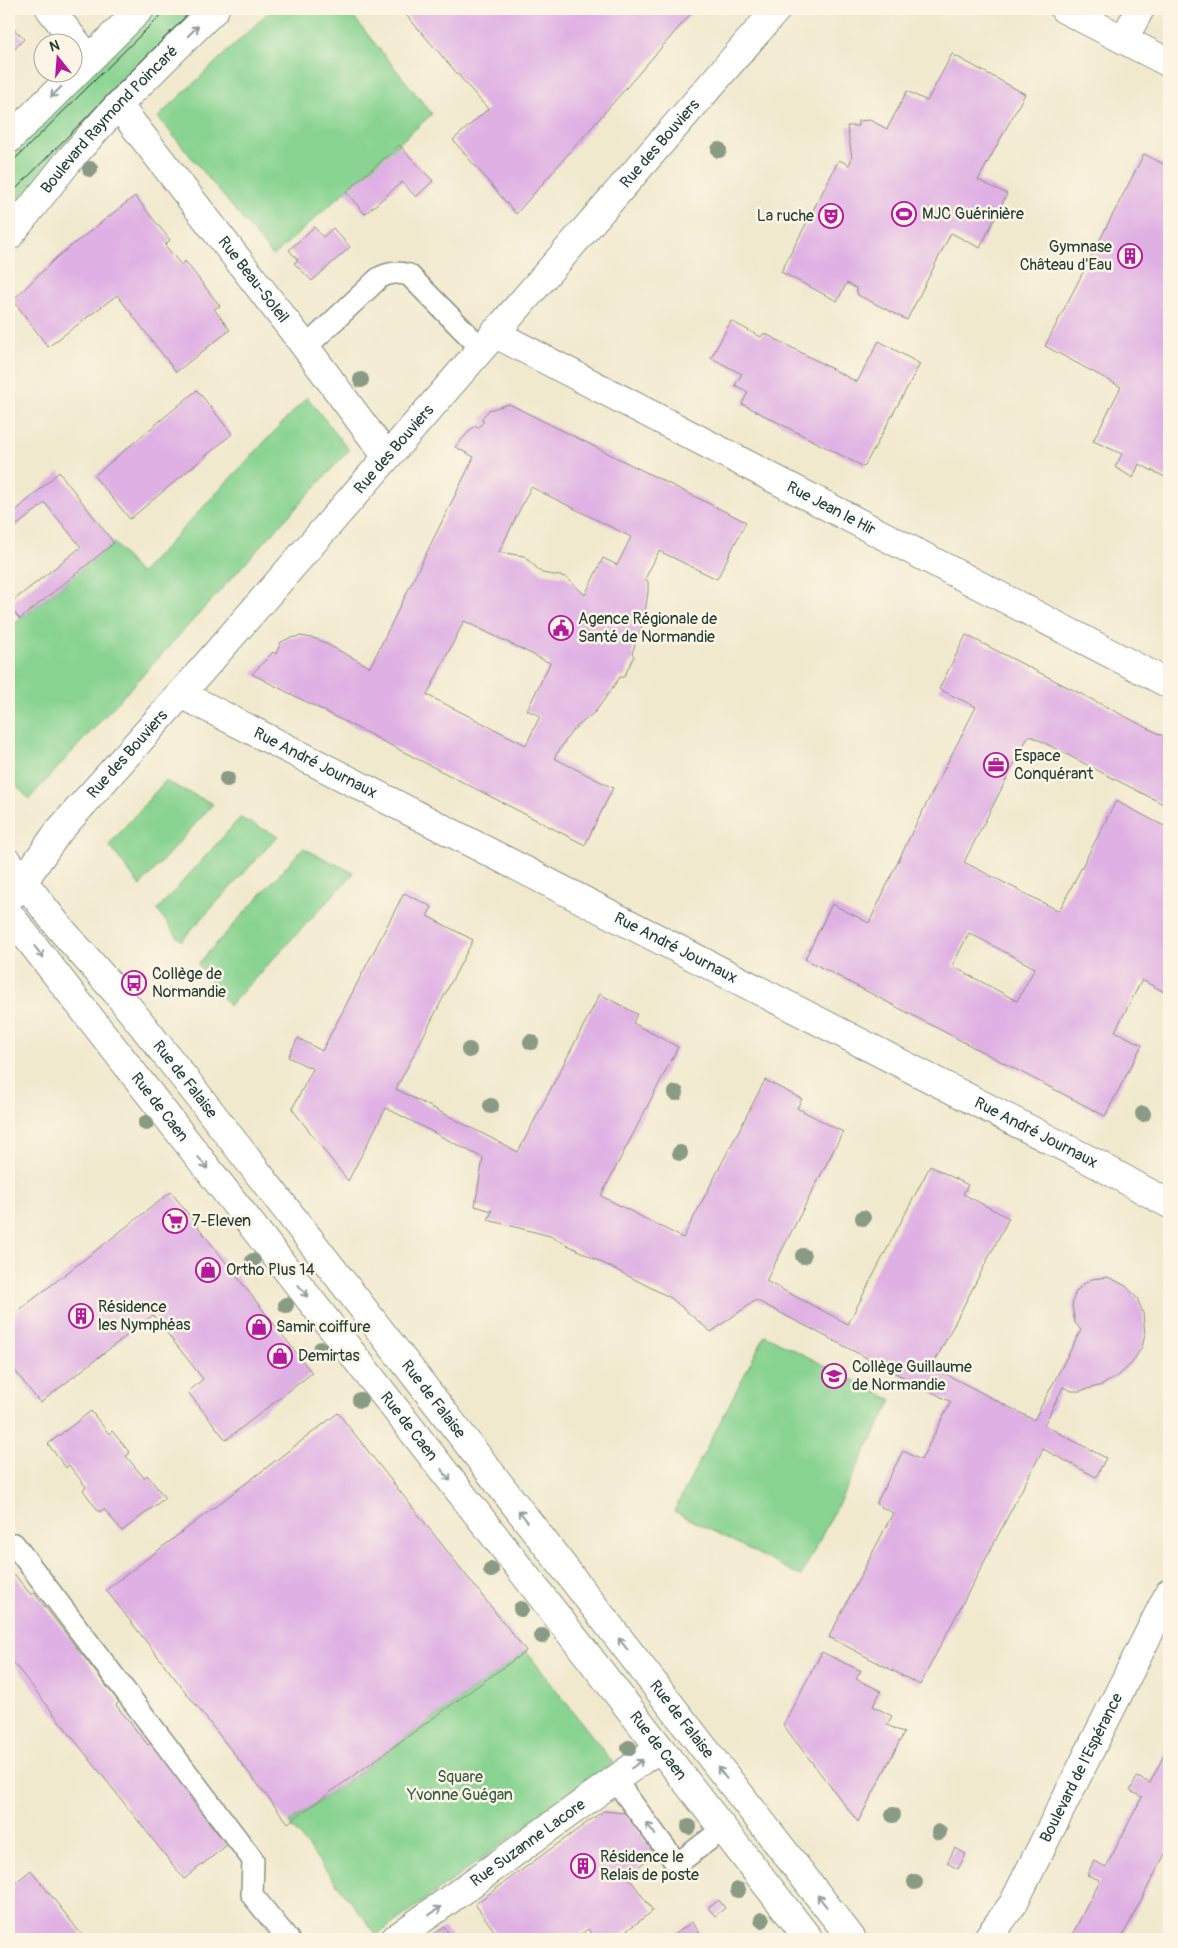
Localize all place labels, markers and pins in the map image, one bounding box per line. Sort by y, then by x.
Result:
sports icon: MJC Guérinière [891,201,917,227]
theatre icon: La ruche [818,203,844,229]
place label: MJC Guérinière [922,204,1024,224]
place label: La ruche [757,206,814,226]
place label: Gymnase Château d'Eau [1020,237,1112,275]
building icon: Gymnase Château d'Eau [1117,243,1143,269]
place label: Agence Régionale de Santé de Normandie [578,609,717,647]
public building icon: Agence Régionale de Santé de Normandie [548,615,574,641]
place label: Espace Conquérant [1014,746,1094,784]
office icon: Espace Conquérant [983,752,1009,778]
place label: Collège de Normandie [152,964,226,1002]
bus stop icon: Collège de Normandie [121,970,147,996]
supermarket icon: 7-Eleven [162,1208,188,1234]
place label: 7-Eleven [192,1211,251,1231]
shop icon: Ortho Plus 14 [195,1257,221,1283]
place label: Ortho Plus 14 [226,1260,315,1280]
place label: Résidence les Nymphéas [98,1297,190,1335]
building icon: Résidence les Nymphéas [68,1303,94,1329]
shop icon: Samir coiffure [246,1314,272,1340]
place label: Samir coiffure [276,1317,370,1337]
shop icon: Demirtas [267,1343,293,1369]
place label: Demirtas [298,1346,360,1366]
place label: Collège Guillaume de Normandie [852,1357,972,1395]
school or university icon: Collège Guillaume de Normandie [821,1363,847,1389]
place label: Résidence le Relais de poste [600,1847,699,1885]
building icon: Résidence le Relais de poste [570,1853,596,1879]

